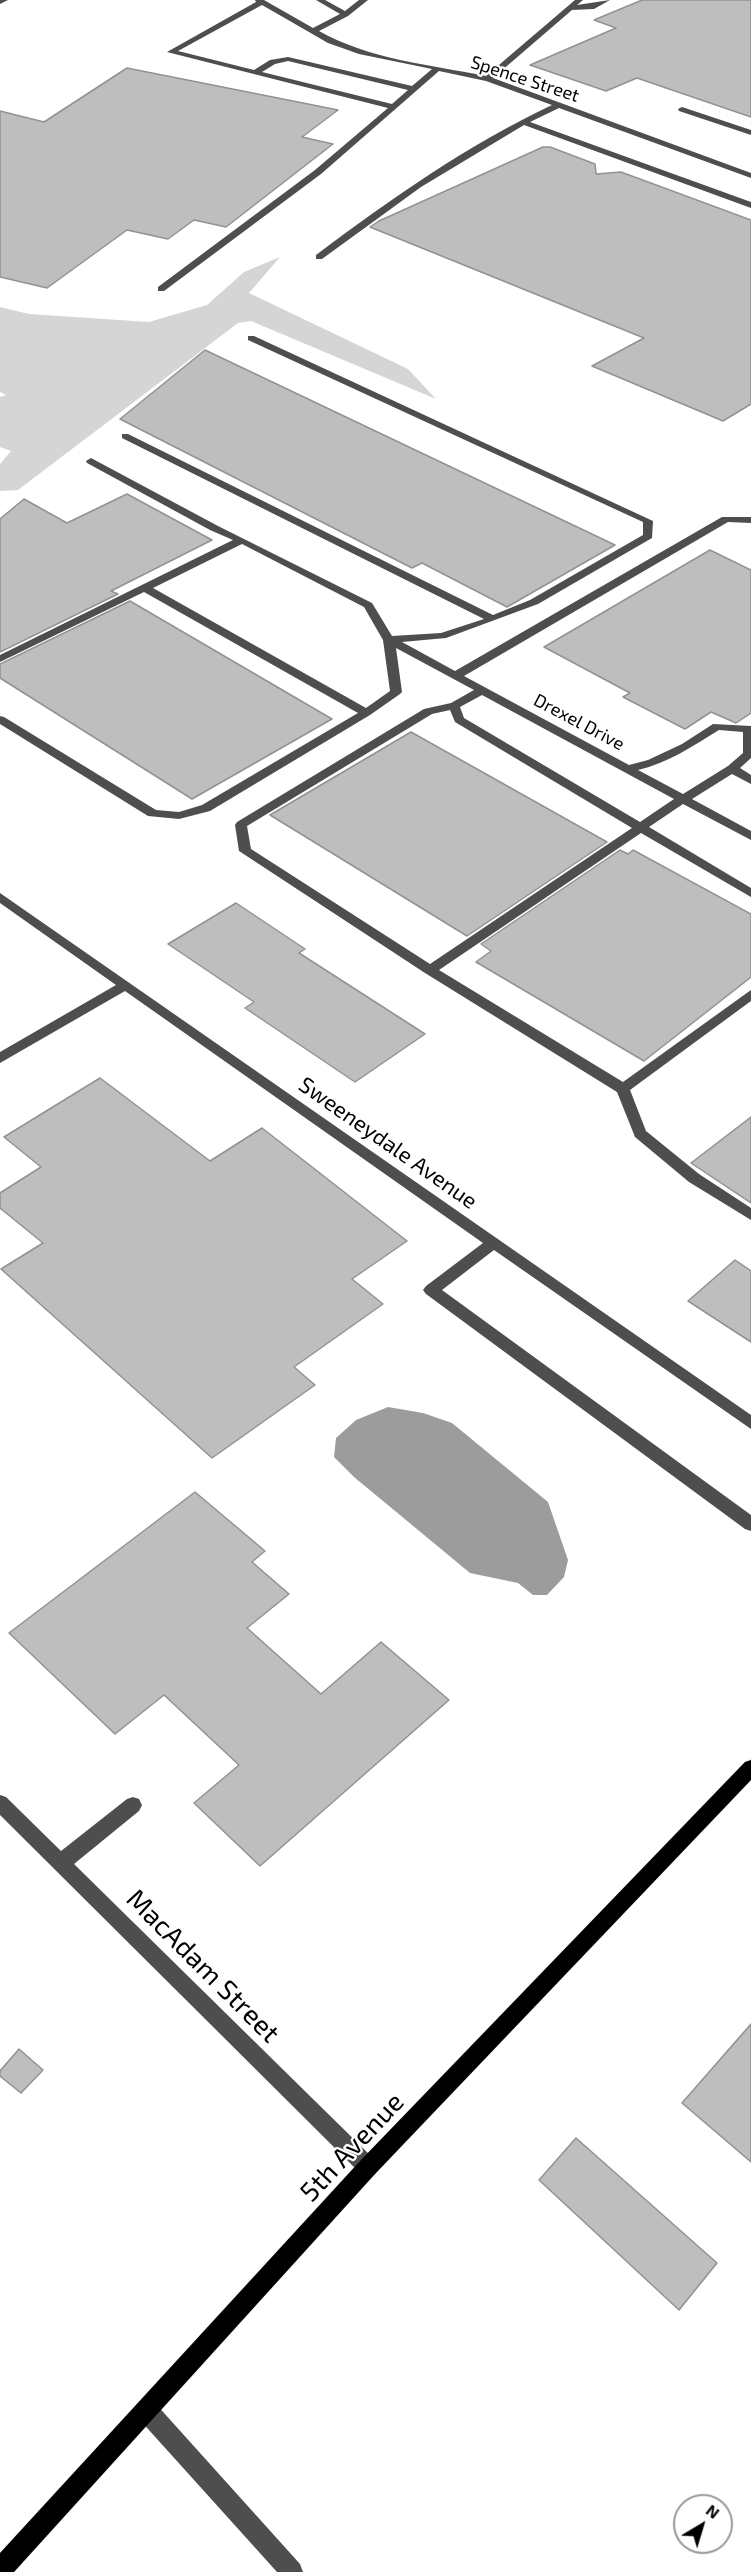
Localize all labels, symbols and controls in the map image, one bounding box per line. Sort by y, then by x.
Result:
street label: Spence Street [468,51,582,107]
street label: Drexel Drive [530,689,628,755]
street label: Sweeneydale Avenue [294,1071,482,1215]
street label: MacAdam Street [120,1883,286,2049]
street label: 5th Avenue [293,2086,411,2208]
north arrow [673,2494,733,2554]
text: N [703,2500,724,2522]

